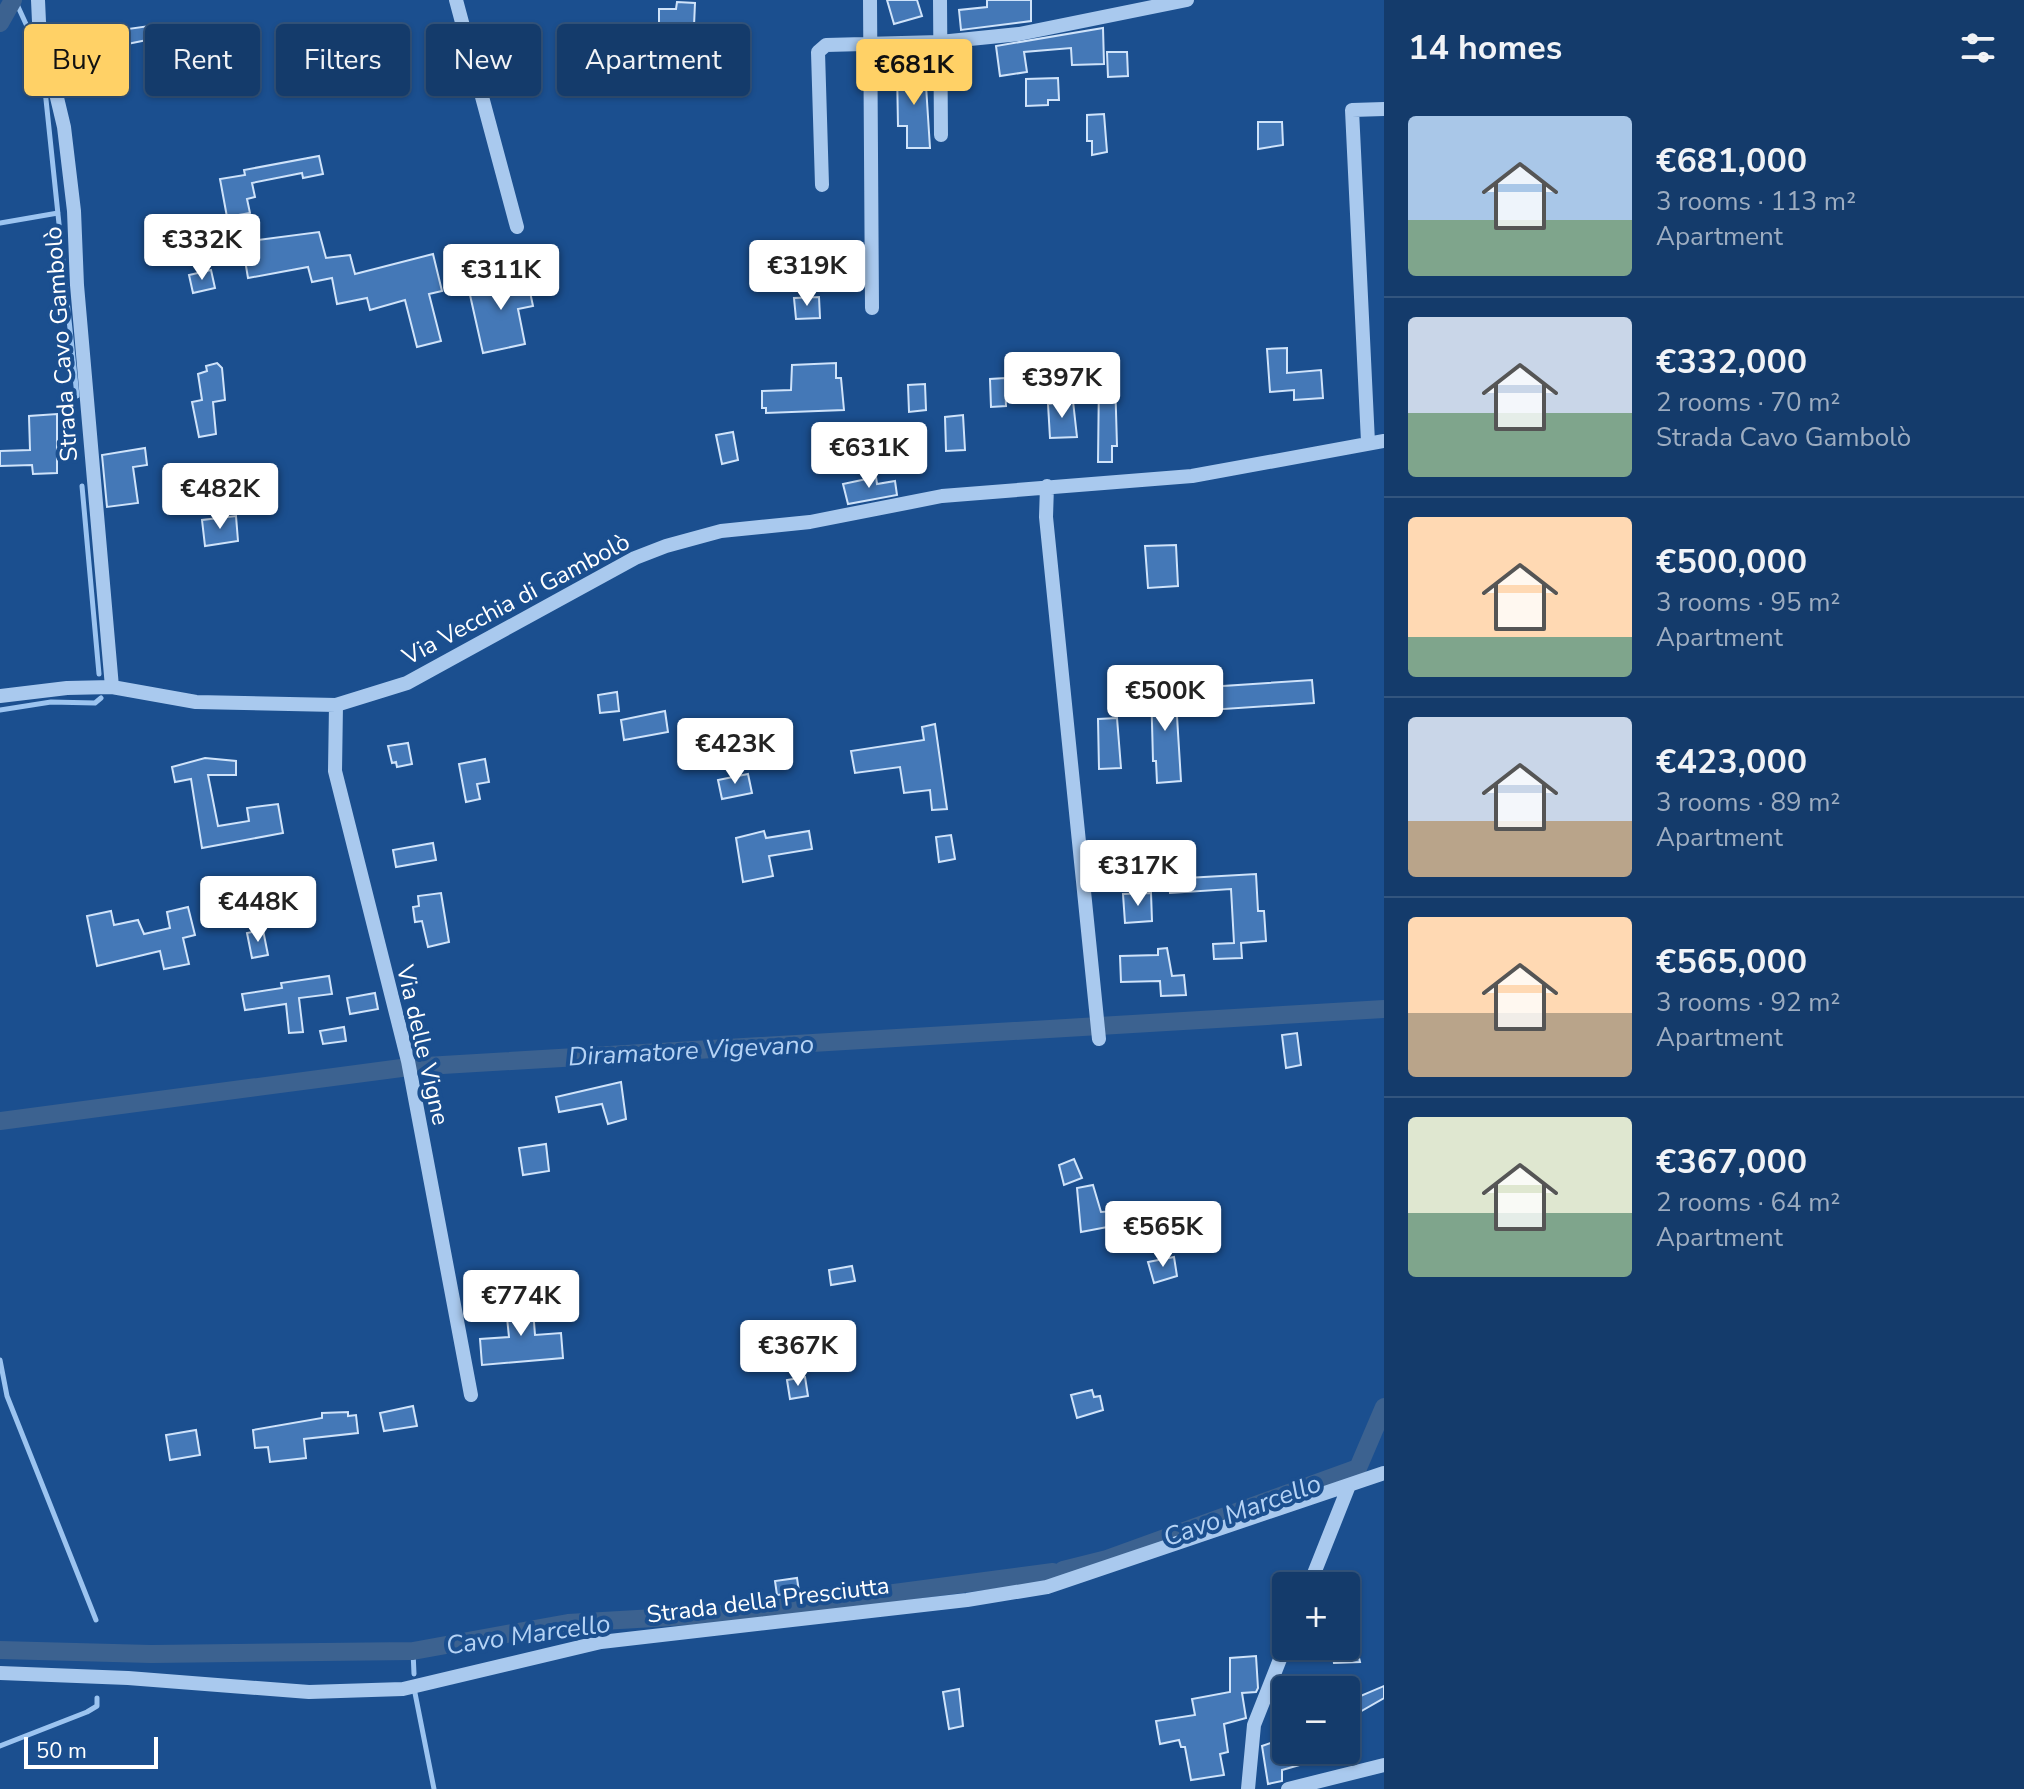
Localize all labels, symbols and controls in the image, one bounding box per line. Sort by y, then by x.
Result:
chip: Buy [24,24,129,96]
chip: Rent [145,24,260,96]
chip: Filters [276,24,410,96]
chip: New [426,24,541,96]
chip: Apartment [557,24,750,96]
text: 14 homes [1408,25,1562,71]
icon: filters [1956,26,2000,70]
pin: €681K [858,39,970,107]
text: €681K [874,47,954,82]
text: €681,000 [1656,138,1807,184]
icon: home [1472,148,1568,244]
text: 3 rooms · 113 m² [1656,184,1856,219]
pin: €332K [146,214,258,282]
text: Apartment [1656,219,1783,254]
text: €332K [162,222,242,257]
street label: Strada Cavo Gambolò [37,225,85,463]
pin: €319K [751,240,863,308]
pin: €311K [445,244,557,312]
text: €319K [767,248,847,283]
text: €311K [461,252,541,287]
text: €332,000 [1656,339,1807,385]
icon: home [1472,349,1568,445]
pin: €397K [1006,352,1118,420]
text: €397K [1022,360,1102,395]
text: 2 rooms · 70 m² [1656,385,1840,420]
text: Strada Cavo Gambolò [1656,420,1911,455]
pin: €631K [813,422,925,490]
text: €631K [829,430,909,465]
pin: €482K [164,463,276,531]
text: €482K [180,471,260,506]
street label: Via Vecchia di Gambolò [396,525,635,673]
text: €500,000 [1656,539,1807,585]
icon: home [1472,549,1568,645]
text: 3 rooms · 95 m² [1656,585,1840,620]
text: Apartment [1656,620,1783,655]
pin: €500K [1109,665,1221,733]
text: €500K [1125,673,1205,708]
pin: €423K [679,718,791,786]
text: €423K [695,726,775,761]
text: €423,000 [1656,739,1807,785]
icon: home [1472,749,1568,845]
text: 3 rooms · 89 m² [1656,785,1840,820]
text: Apartment [1656,820,1783,855]
pin: €317K [1082,840,1194,908]
text: €317K [1098,848,1178,883]
pin: €448K [202,876,314,944]
text: €448K [218,884,298,919]
text: €565,000 [1656,939,1807,985]
icon: home [1472,949,1568,1045]
street label: Via delle Vigne [389,961,457,1128]
text: 3 rooms · 92 m² [1656,985,1840,1020]
text: Apartment [1656,1020,1783,1055]
water label: Diramatore Vigevano [567,1027,815,1074]
text: €367,000 [1656,1139,1807,1185]
icon: home [1472,1149,1568,1245]
text: 2 rooms · 64 m² [1656,1185,1840,1220]
pin: €565K [1107,1201,1219,1269]
text: €565K [1123,1209,1203,1244]
text: Apartment [1656,1220,1783,1255]
pin: €774K [465,1270,577,1338]
text: €774K [481,1278,561,1313]
pin: €367K [742,1320,854,1388]
text: €367K [758,1328,838,1363]
water label: Cavo Marcello [1158,1466,1326,1555]
street label: Strada della Presciutta [645,1569,891,1631]
map controls [1272,1572,1360,1764]
button: + [1272,1572,1360,1660]
water label: Cavo Marcello [444,1606,612,1663]
button: − [1272,1676,1360,1764]
scale bar [24,1733,158,1769]
text: 50 m [36,1736,87,1766]

